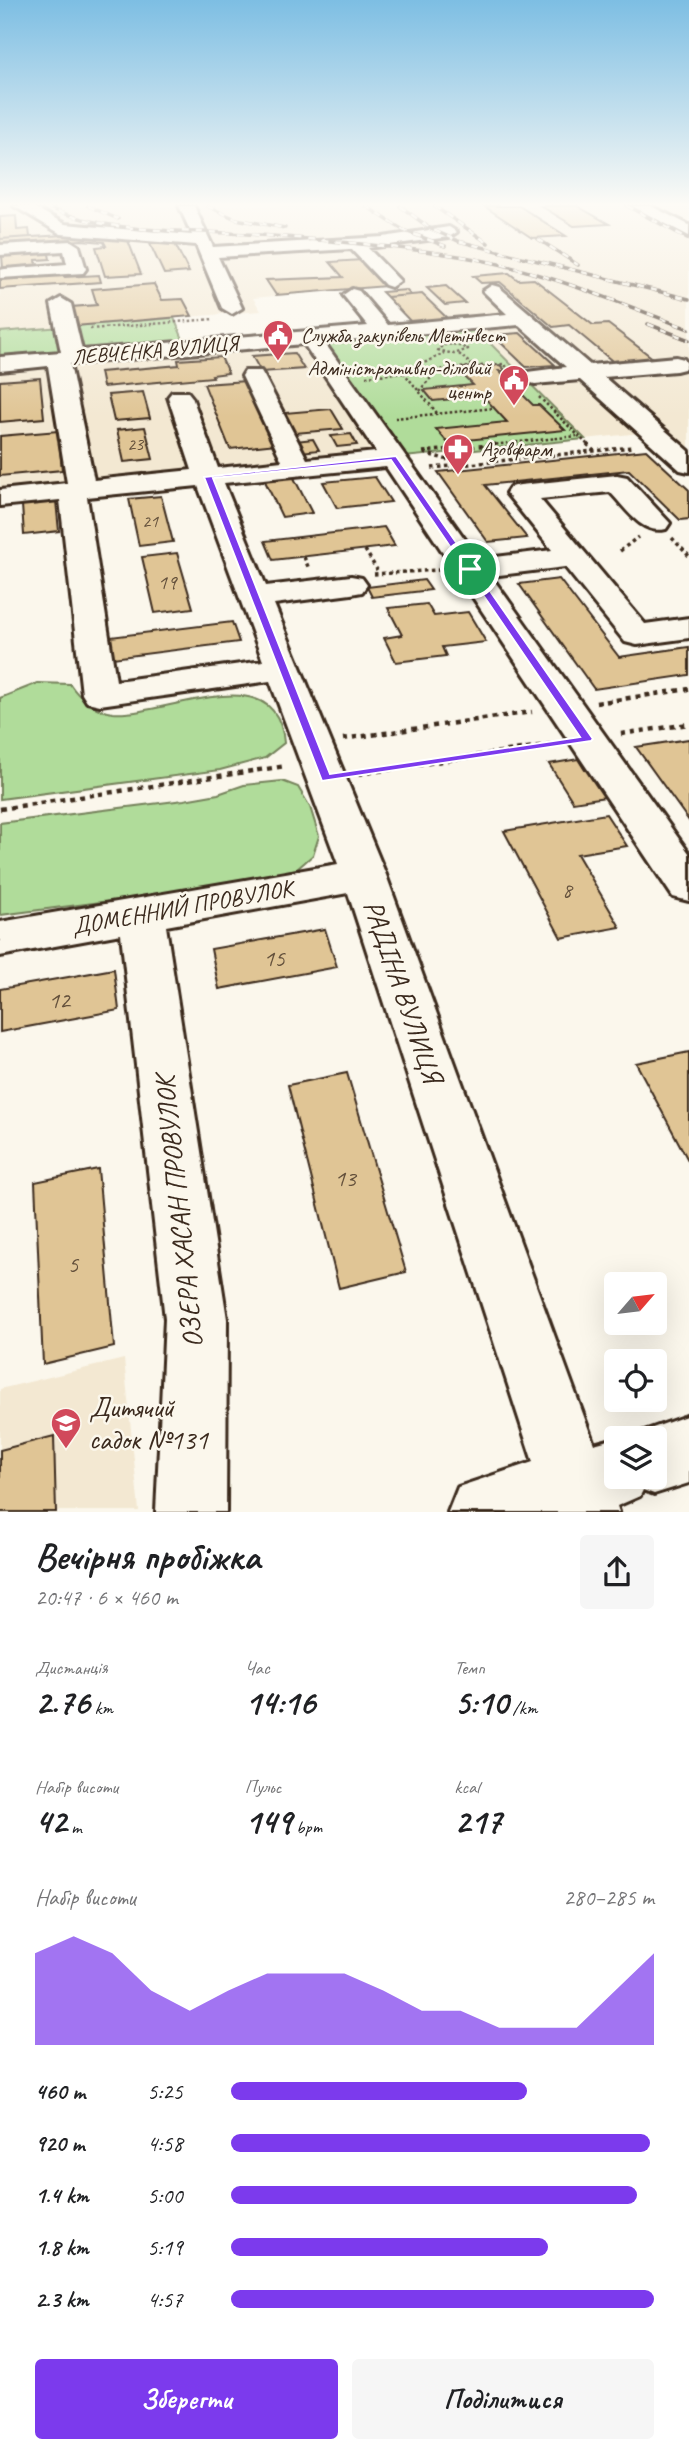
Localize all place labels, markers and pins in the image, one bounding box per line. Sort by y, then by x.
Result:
public building icon: Служба закупівель Метінвест [261,318,295,362]
place label: Служба закупівель Метінвест [301,322,506,349]
place label: Адміністративно-діловий центр [308,355,492,405]
public building icon: Адміністративно-діловий центр [497,363,531,407]
pharmacy icon: Азовфарм [441,432,475,476]
place label: Азовфарм [481,436,553,463]
pin [440,539,500,599]
place label: Дитячий садок №131 [89,1390,209,1457]
school or university icon: Дитячий садок №131 [49,1406,83,1450]

